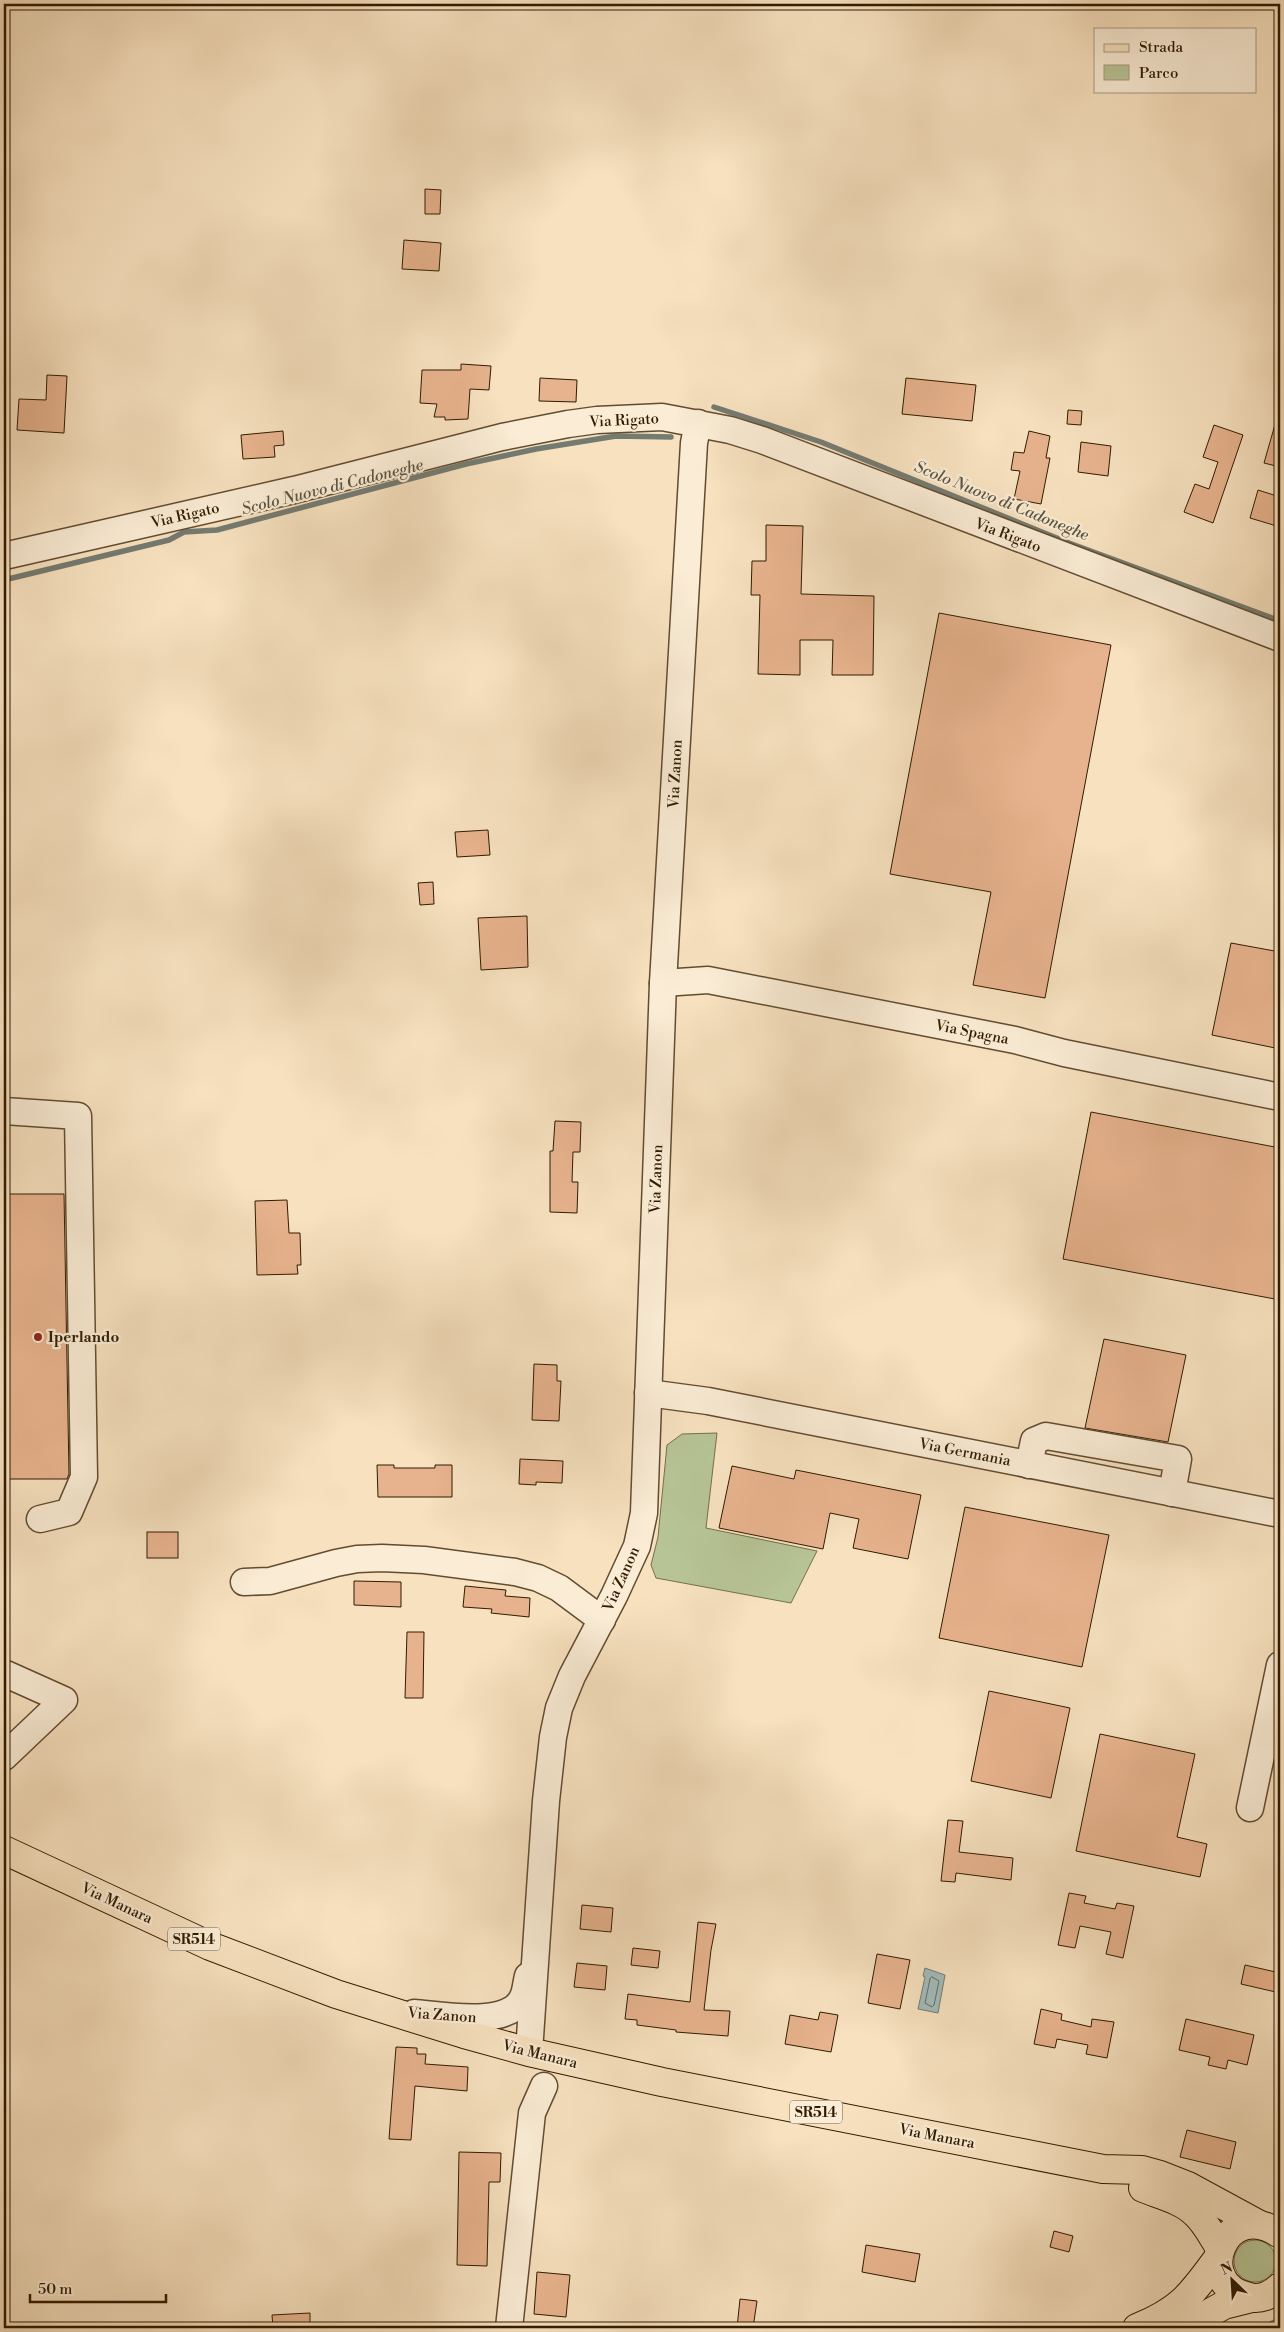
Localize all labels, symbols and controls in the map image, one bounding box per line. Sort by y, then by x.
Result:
legend [1094,28,1256,92]
text: Strada [1139,38,1183,57]
text: Parco [1139,64,1178,83]
street label: Via Rigato [588,409,659,432]
water label: Scolo Nuovo di Cadoneghe [239,455,426,519]
water label: Scolo Nuovo di Cadoneghe [911,457,1092,545]
street label: Via Rigato [148,498,221,533]
street label: Via Rigato [971,514,1044,557]
street label: Via Zanon [664,739,687,810]
street label: Via Spagna [932,1016,1011,1049]
street label: Via Zanon [646,1144,667,1215]
place label: Iperlando [48,1328,119,1347]
marker: Iperlando [32,1331,44,1343]
street label: Via Germania [916,1434,1013,1471]
street label: Via Zanon [598,1544,644,1616]
street label: Via Manara [77,1878,156,1928]
road number: SR514 [168,1928,220,1950]
street label: Via Zanon [406,2004,477,2027]
street label: Via Manara [499,2036,580,2073]
road number: SR514 [790,2100,842,2124]
street label: Via Manara [896,2120,977,2153]
north arrow [1206,2254,1256,2304]
text: N [1218,2259,1236,2280]
scale bar [30,2272,166,2304]
text: 50 m [38,2280,72,2299]

